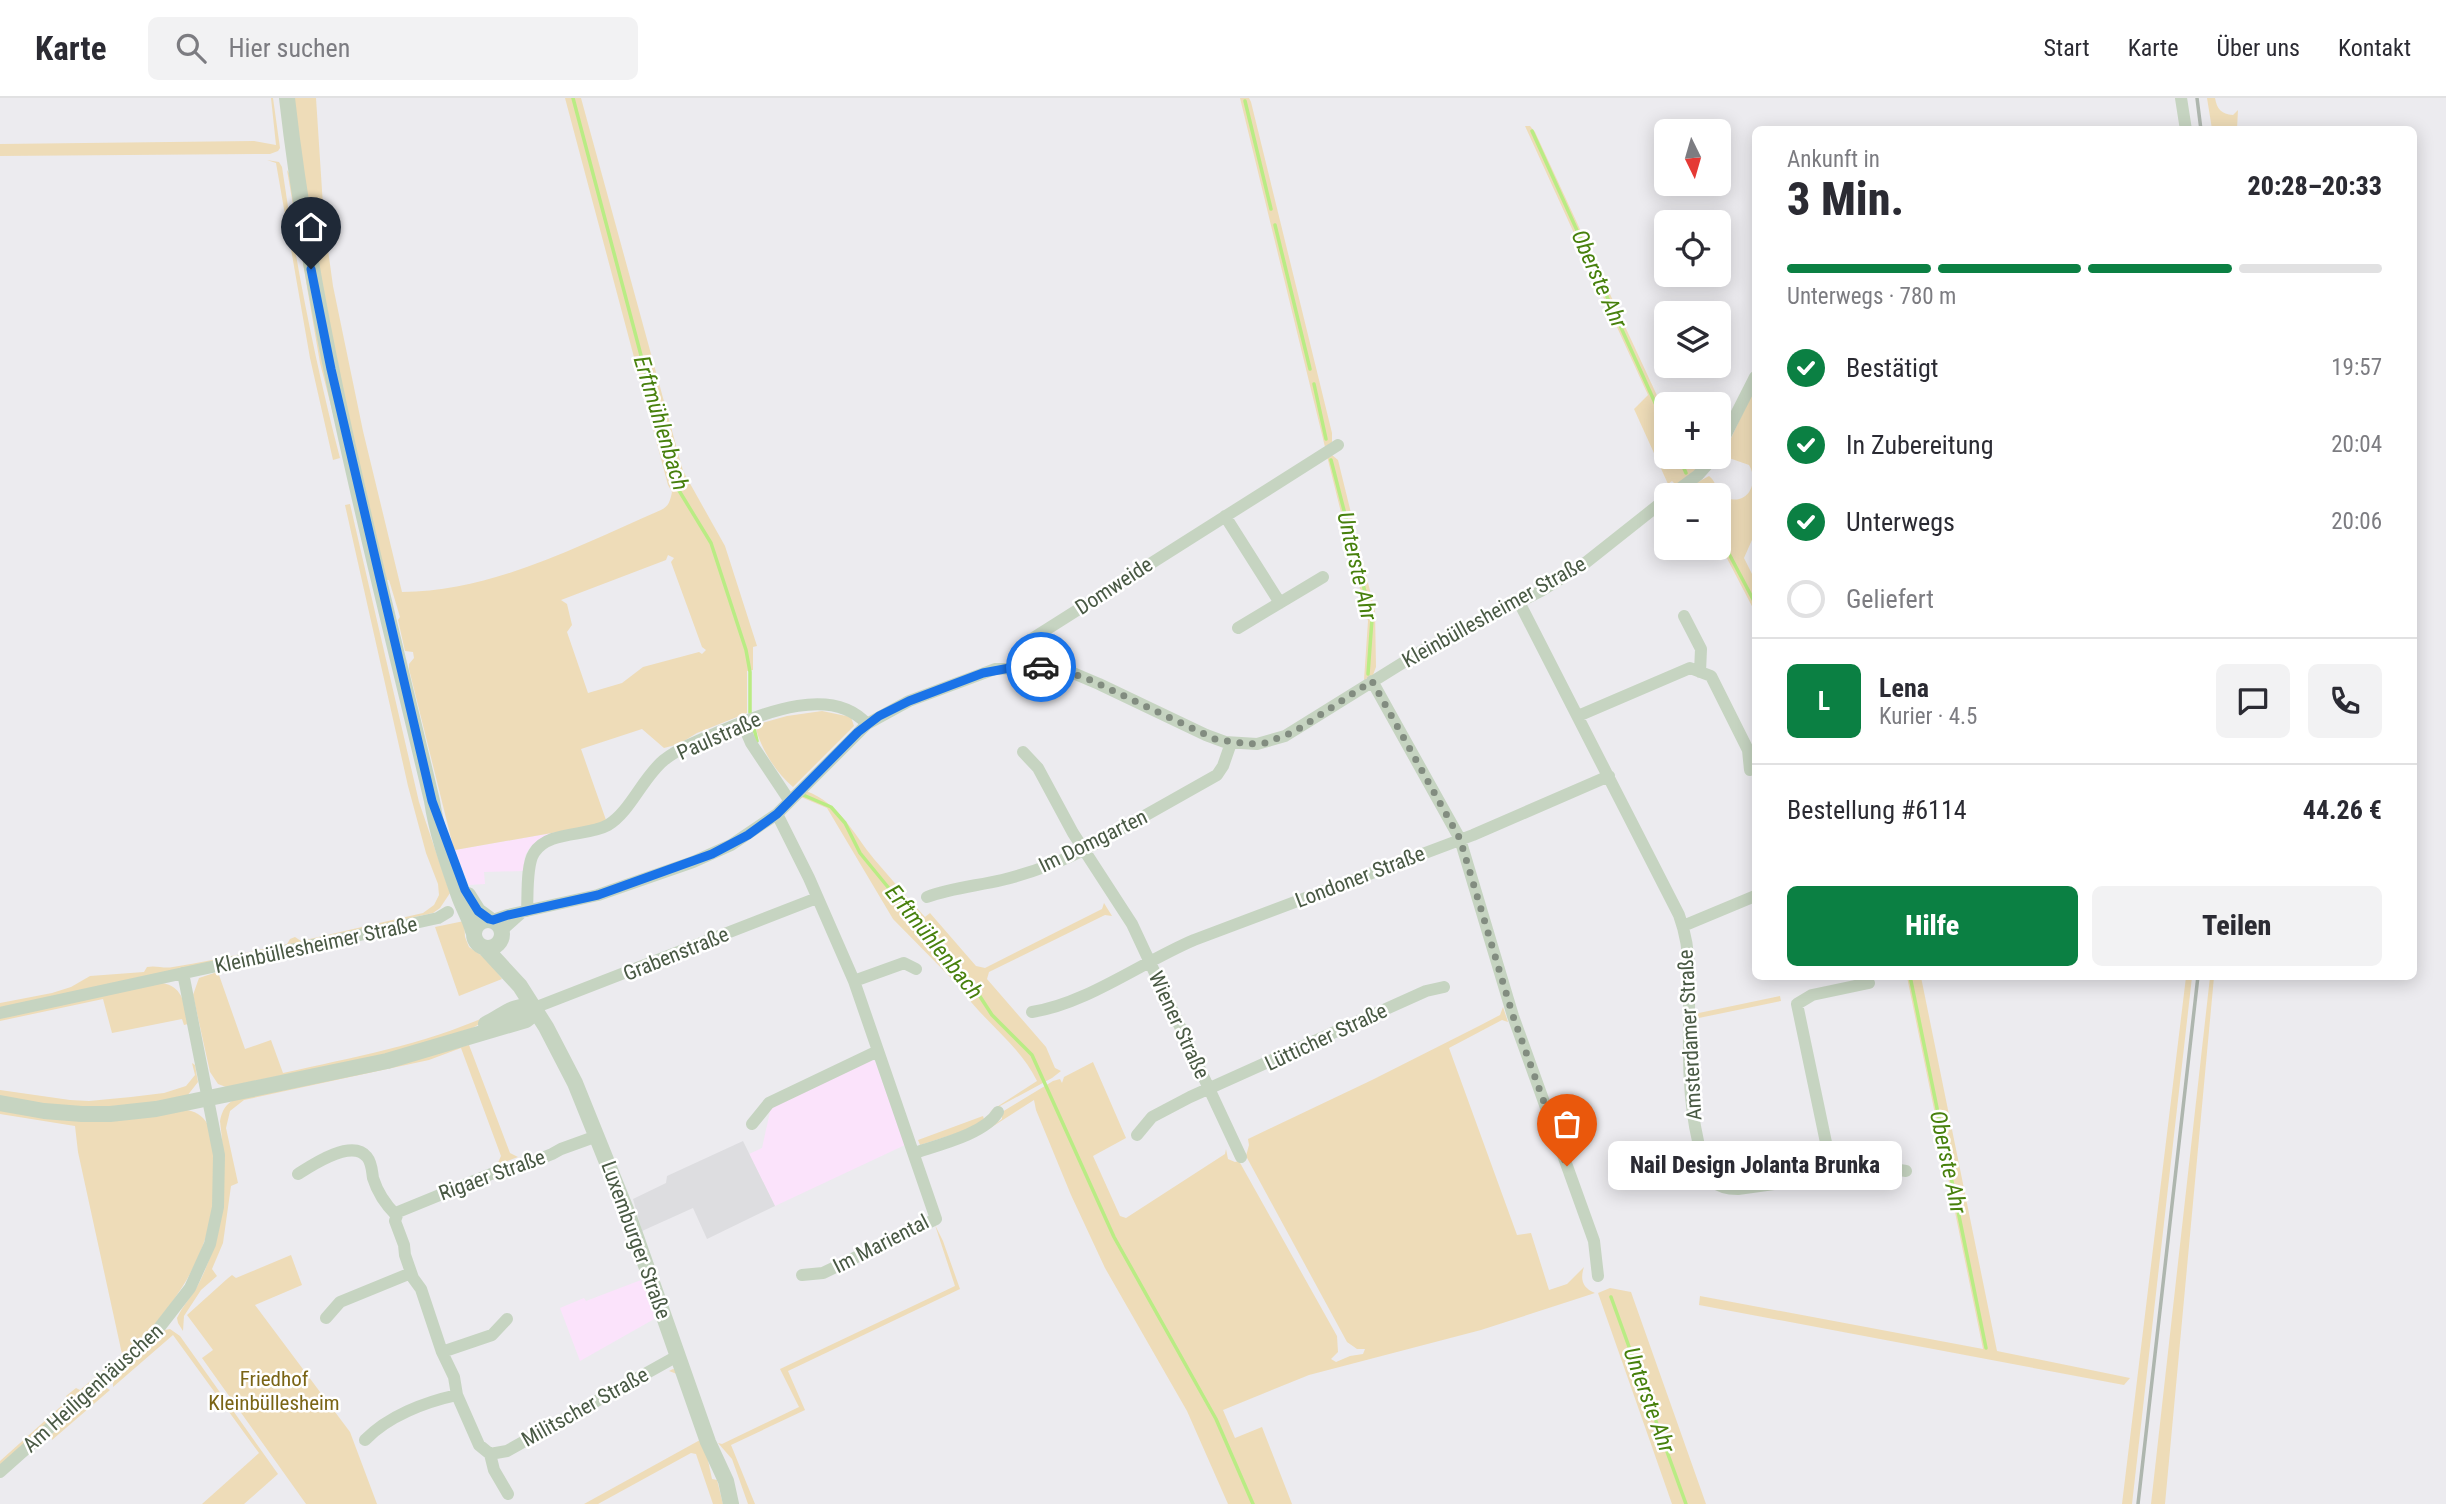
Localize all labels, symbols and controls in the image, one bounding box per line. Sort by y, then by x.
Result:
search box [148,17,638,80]
text: Karte [35,29,106,68]
icon: search [172,29,210,67]
text: Hier suchen [228,33,350,63]
text: Start [2044,34,2090,62]
text: Karte [2128,34,2178,62]
text: Über uns [2216,34,2300,62]
text: Kontakt [2338,34,2411,62]
north arrow [1654,119,1731,196]
map controls [1654,119,1731,560]
text: Ankunft in [1787,146,1880,173]
text: 20:28–20:33 [2248,171,2382,201]
text: 3 Min. [1787,172,1904,226]
pin [281,197,341,269]
icon: home [292,208,330,246]
button: locate [1654,210,1731,287]
water label: Oberste Ahr [1565,226,1633,333]
text: Unterwegs · 780 m [1787,283,1956,310]
button: layers [1654,301,1731,378]
icon: check [1787,349,1825,387]
water label: Erftmühlenbach [628,352,694,494]
text: Bestätigt [1846,353,1939,383]
text: 19:57 [2331,354,2382,381]
button: + [1654,392,1731,469]
icon: check [1787,426,1825,464]
text: In Zubereitung [1846,430,1994,460]
text: 20:04 [2331,431,2382,458]
button: − [1654,483,1731,560]
icon: check [1787,503,1825,541]
text: Unterwegs [1846,507,1955,537]
text: 20:06 [2331,508,2382,535]
water label: Unterste Ahr [1331,509,1383,624]
street label: Kleinbüllesheimer Straße [1398,551,1590,673]
street label: Domweide [1071,552,1157,620]
text: Geliefert [1846,584,1934,614]
courier [1006,632,1076,702]
icon: car [1022,648,1060,686]
button: chat [2216,664,2290,738]
button: phone [2308,664,2382,738]
text: Lena [1879,673,1929,703]
text: L [1818,686,1830,716]
text: Kurier · 4.5 [1879,703,1977,730]
street label: Paulstraße [673,707,765,765]
text: Bestellung #6114 [1787,795,1967,825]
text: 44.26 € [2303,795,2382,825]
street label: Im Domgarten [1035,804,1151,878]
street label: Londoner Straße [1292,841,1428,913]
water label: Erftmühlenbach [880,879,988,1005]
button: Hilfe [1787,886,2078,966]
button: Teilen [2092,886,2382,966]
street label: Kleinbüllesheimer Straße [213,912,420,978]
street label: Grabenstraße [620,922,732,986]
street label: Amsterdamer Straße [1674,949,1706,1121]
street label: Wiener Straße [1144,967,1214,1083]
street label: Lütticher Straße [1261,998,1391,1076]
pin [1537,1094,1597,1166]
icon: bag [1548,1105,1586,1143]
water label: Oberste Ahr [1924,1108,1972,1217]
callout: Nail Design Jolanta Brunka [1609,1142,1903,1190]
street label: Rigaer Straße [436,1145,549,1205]
text: Nail Design Jolanta Brunka [1630,1152,1880,1179]
street label: Luxemburger Straße [596,1158,676,1322]
street label: Im Mariental [829,1210,933,1278]
street label: Am Heiligenhäuschen [18,1319,168,1457]
water label: Unterste Ahr [1617,1344,1681,1457]
street label: Militscher Straße [518,1362,653,1452]
park label: Friedhof Kleinbüllesheim [208,1367,340,1415]

